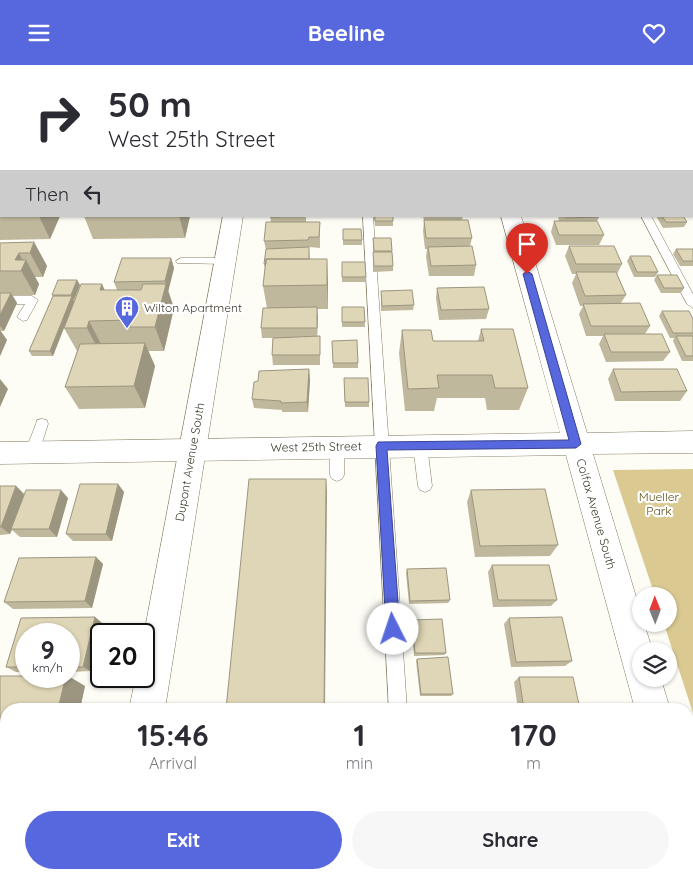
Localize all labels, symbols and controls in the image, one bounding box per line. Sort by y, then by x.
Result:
icon: menu [25,19,53,47]
text: Beeline [308,19,385,47]
icon: heart [640,19,668,47]
text: 50 m [108,82,192,126]
icon: right [25,85,90,150]
text: West 25th Street [108,125,275,153]
icon: left [79,180,107,208]
text: Then [25,182,69,206]
pin [506,223,548,274]
icon: arrive [513,230,541,258]
building icon: Wilton Apartment [114,295,140,329]
place label: Wilton Apartment [144,300,242,315]
street label: Dupont Avenue South [172,401,207,522]
street label: West 25th Street [270,438,362,455]
street label: Colfax Avenue South [573,457,619,571]
park label: Mueller Park [639,489,680,518]
north arrow [632,587,678,633]
map controls [632,587,677,687]
position arrow [366,602,418,654]
speed limit sign: 20 [90,623,155,688]
text: 9 [40,634,55,665]
button: layers [632,642,677,687]
text: km/h [32,660,63,675]
text: 15:46 [137,716,209,754]
text: 1 [354,716,365,754]
text: 170 [510,716,557,754]
text: Arrival [149,753,197,773]
text: min [346,753,373,773]
text: m [526,753,541,773]
button: Exit [25,811,342,869]
button: Share [352,811,669,869]

